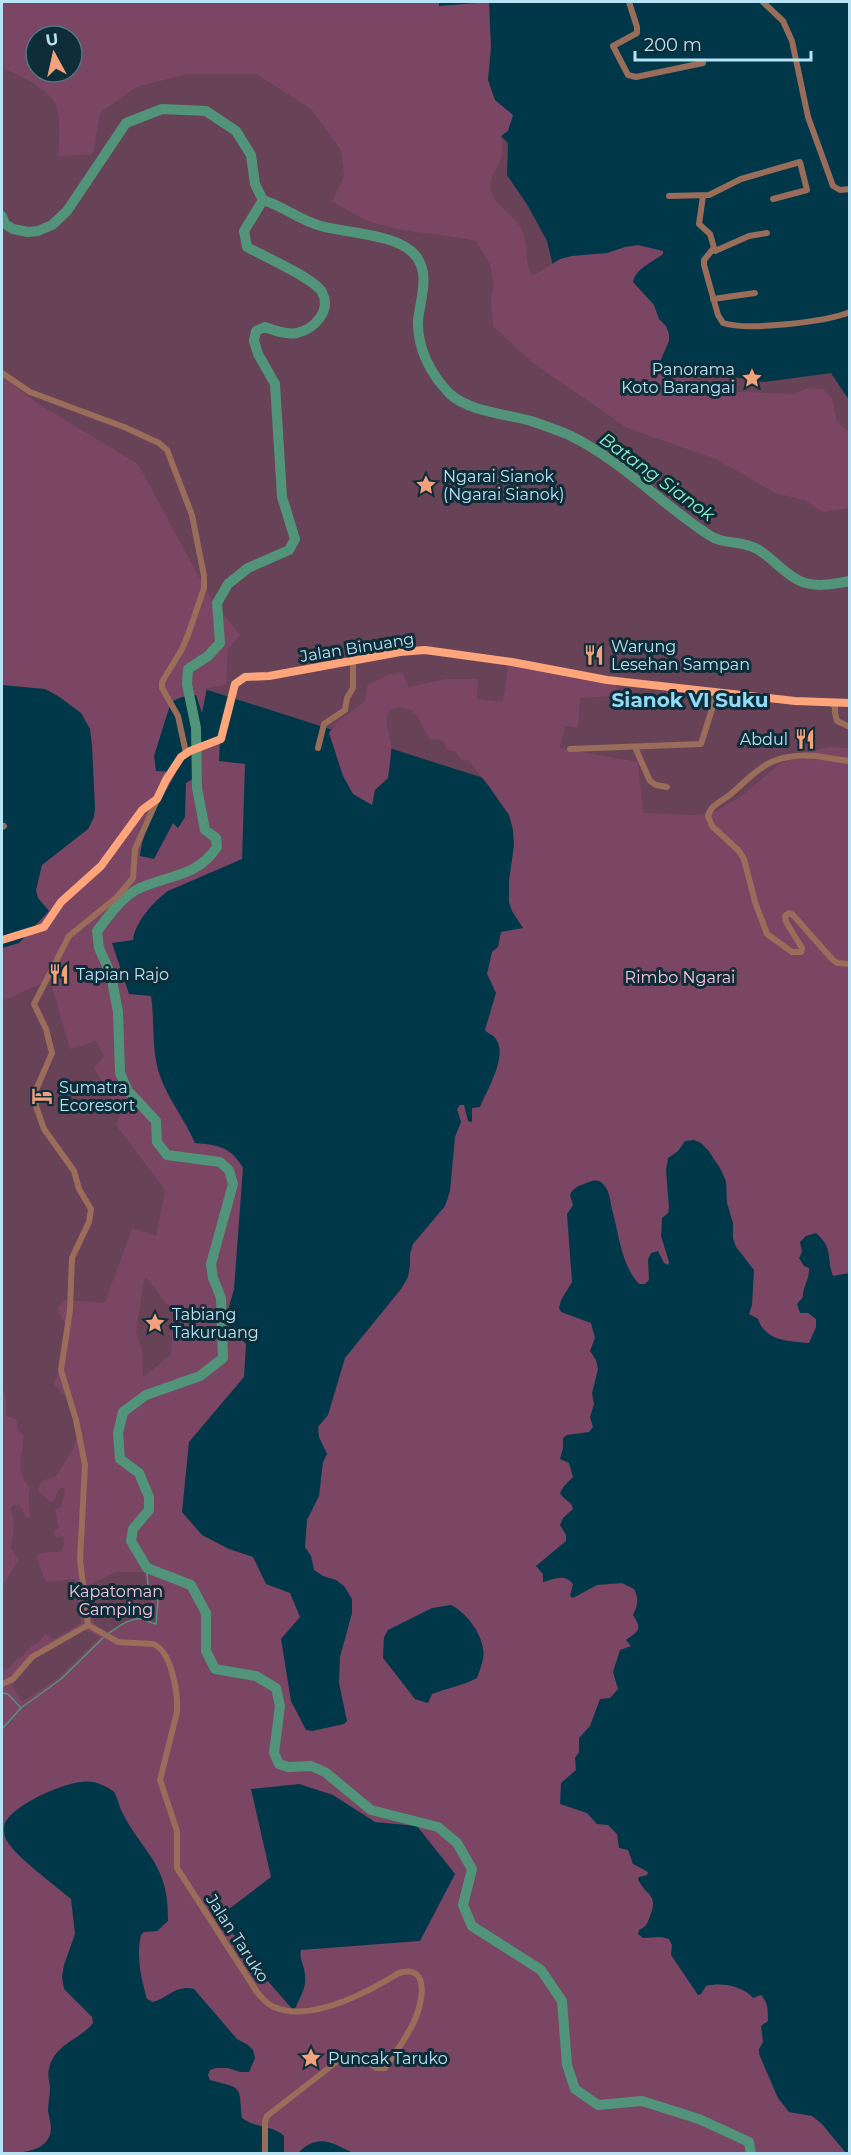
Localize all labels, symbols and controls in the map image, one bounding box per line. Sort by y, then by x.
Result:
north arrow [24,24,84,84]
scale bar [635,24,810,62]
text: U [44,29,60,50]
text: 200 m [644,34,702,56]
place label: Panorama Koto Barangai [621,360,735,397]
place icon: Panorama Koto Barangai [740,366,764,390]
water label: Batang Sianok [595,428,720,527]
place label: Ngarai Sianok (Ngarai Sianok) [443,467,565,504]
place icon: Ngarai Sianok (Ngarai Sianok) [414,473,438,497]
street label: Jalan Binuang [298,629,416,666]
place label: Warung Lesehan Sampan [611,637,750,674]
restaurant icon: Warung Lesehan Sampan [582,643,606,667]
district label: Sianok VI Suku [612,688,768,712]
restaurant icon: Abdul [793,727,817,751]
place label: Abdul [740,730,788,749]
restaurant icon: Tapian Rajo [47,962,71,986]
place label: Tapian Rajo [76,965,169,984]
park label: Rimbo Ngarai [625,968,735,987]
place label: Sumatra Ecoresort [59,1078,136,1115]
hotel icon: Sumatra Ecoresort [30,1084,54,1108]
place label: Tabiang Takuruang [172,1305,259,1342]
place icon: Tabiang Takuruang [143,1311,167,1335]
park label: Kapatoman Camping [69,1582,163,1619]
street label: Jalan Taruko [202,1890,273,1986]
place icon: Puncak Taruko [299,2046,323,2070]
place label: Puncak Taruko [328,2049,448,2068]

